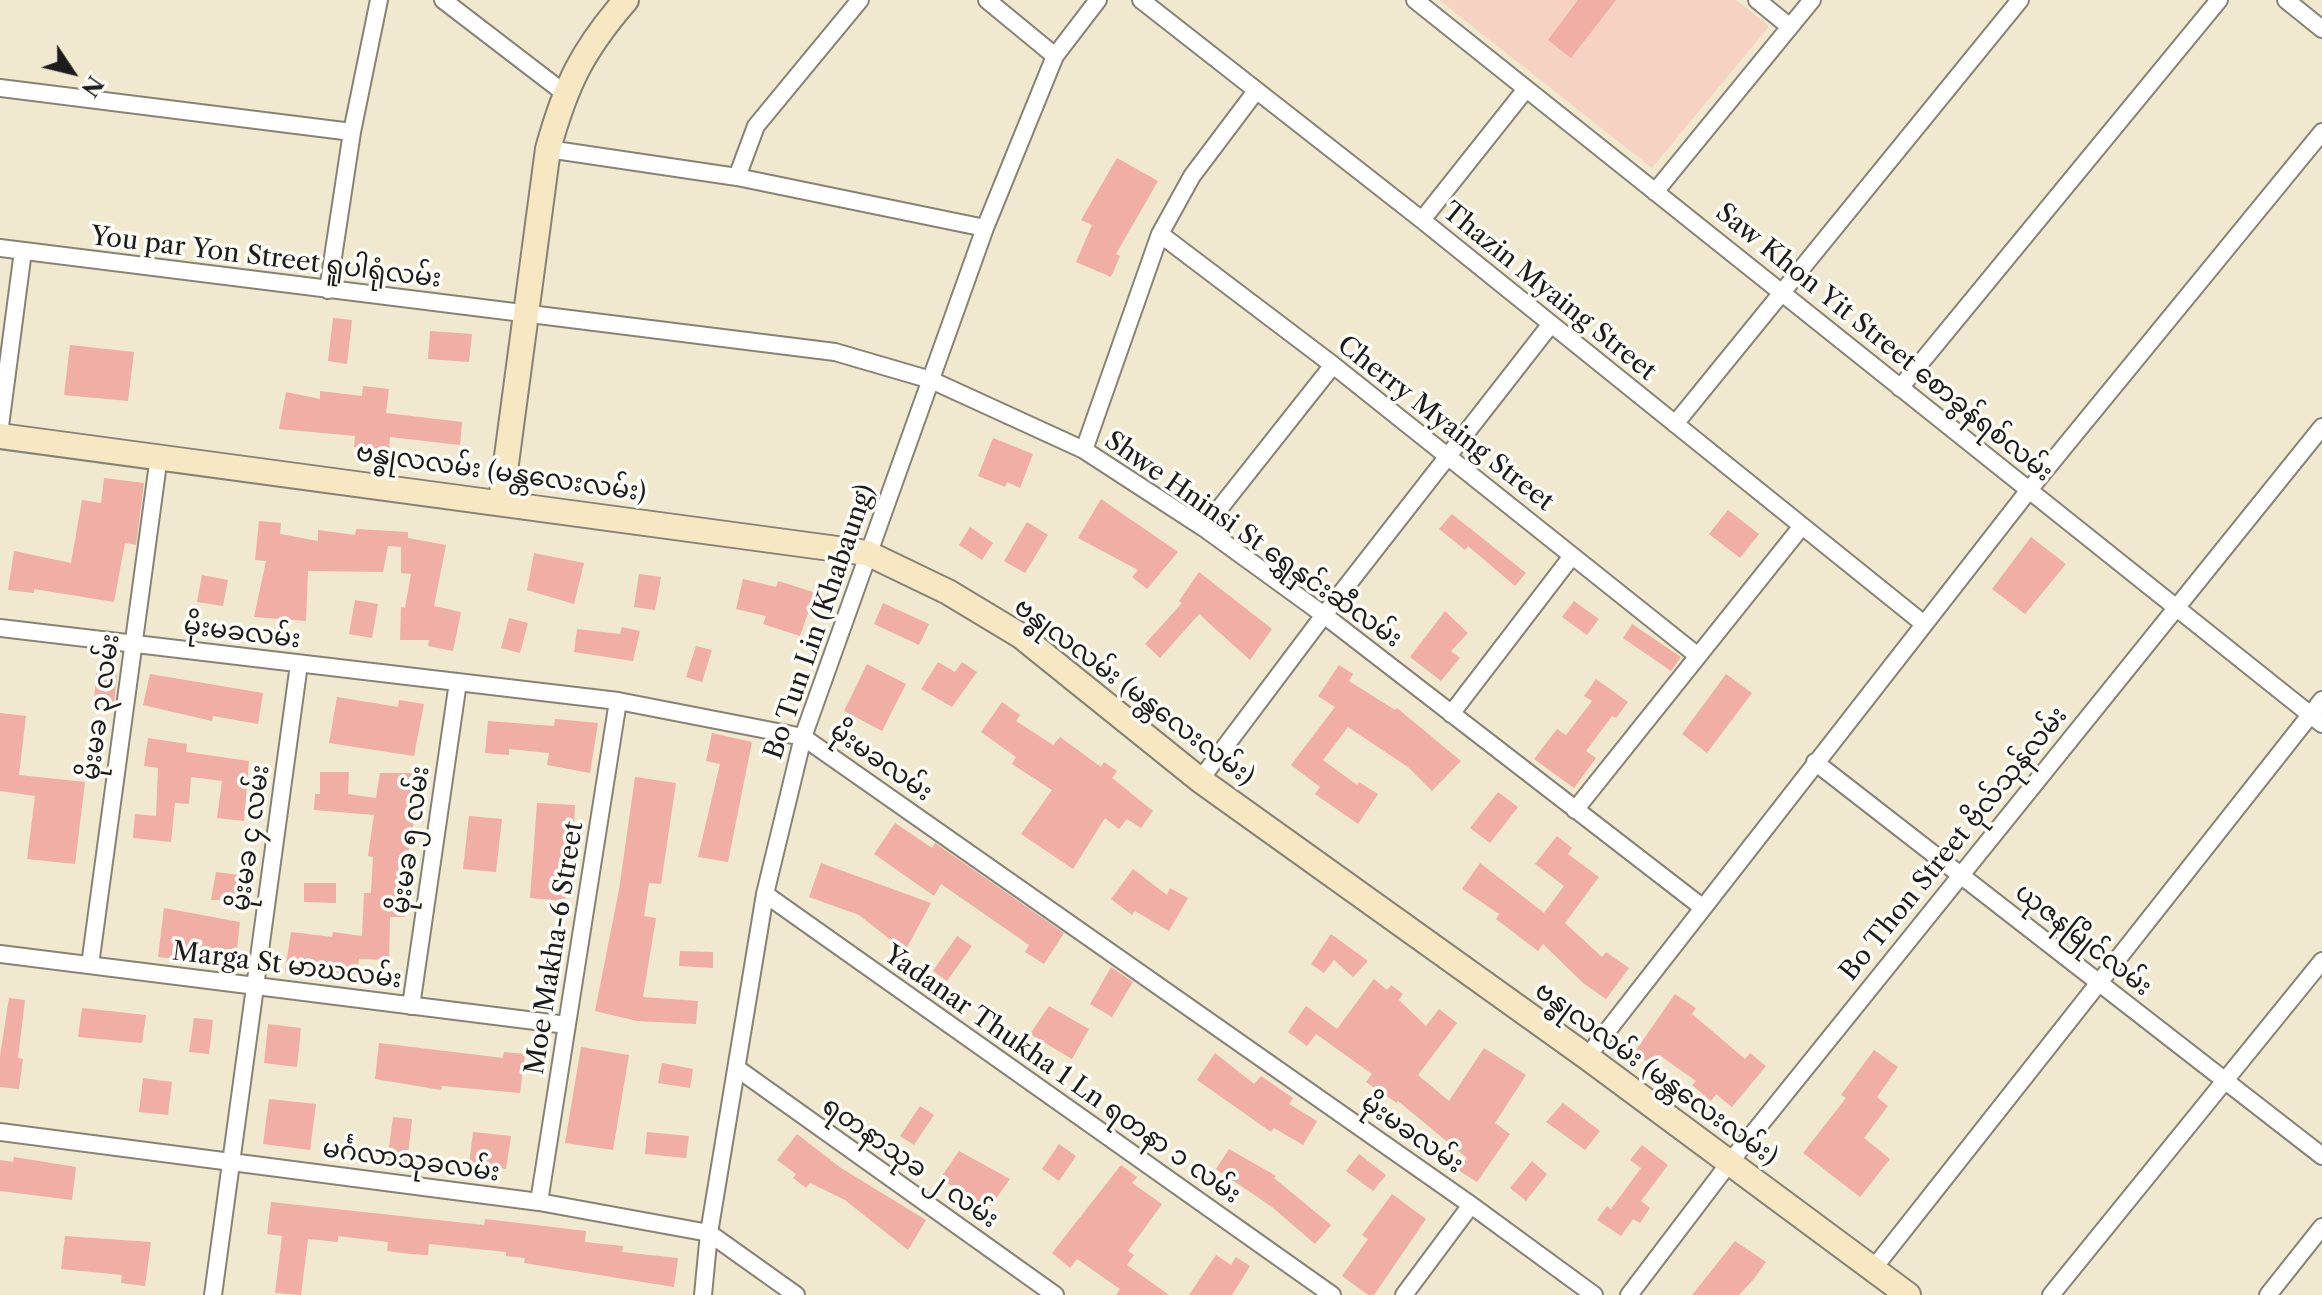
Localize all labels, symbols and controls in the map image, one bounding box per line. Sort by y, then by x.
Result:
north arrow [32,32,112,112]
text: N [76,70,109,102]
street label: Thazin Myaing Street [1436,196,1662,388]
street label: Saw Khon Yit Street စောခွန်ရစ်လမ်း [1709,197,2059,489]
street label: You par Yon Street ရူပါရုံလမ်း [89,221,443,295]
street label: Cherry Myaing Street [1331,330,1559,518]
street label: Shwe Hninsi St ရွှေနှင်းဆီလမ်း [1098,425,1408,655]
street label: ဗန္ဓုလလမ်း (မန္တလေးလမ်း) [354,437,648,509]
street label: Bo Tun Lin (Khabaung) [758,481,882,763]
street label: ဗန္ဓုလလမ်း (မန္တလေးလမ်း) [1008,591,1260,793]
street label: မိုးမခလမ်း [182,610,302,656]
street label: မိုးမခ ၃ လမ်း [75,632,127,782]
street label: Bo Thon Street ဗိုလ်သုန်လမ်း [1834,701,2074,987]
street label: မိုးမခလမ်း [824,716,938,808]
street label: မိုးမခ ၄ လမ်း [225,763,277,913]
street label: မိုးမခ ၅ လမ်း [385,764,437,916]
street label: Moe Makha-6 Street [520,819,590,1077]
street label: ယုဇနမြိုင်လမ်း [2008,877,2158,1003]
street label: Marga St မာဃလမ်း [170,936,404,996]
street label: Yadanar Thukha 1 Ln ရတနာ ၁ လမ်း [878,939,1246,1211]
street label: ဗန္ဓုလလမ်း (မန္တလေးလမ်း) [1528,975,1784,1173]
street label: မိုးမခလမ်း [1355,1088,1469,1180]
street label: ရတနာသုခ ၂ လမ်း [816,1091,1004,1235]
street label: မင်္ဂလာသုခလမ်း [320,1133,502,1189]

